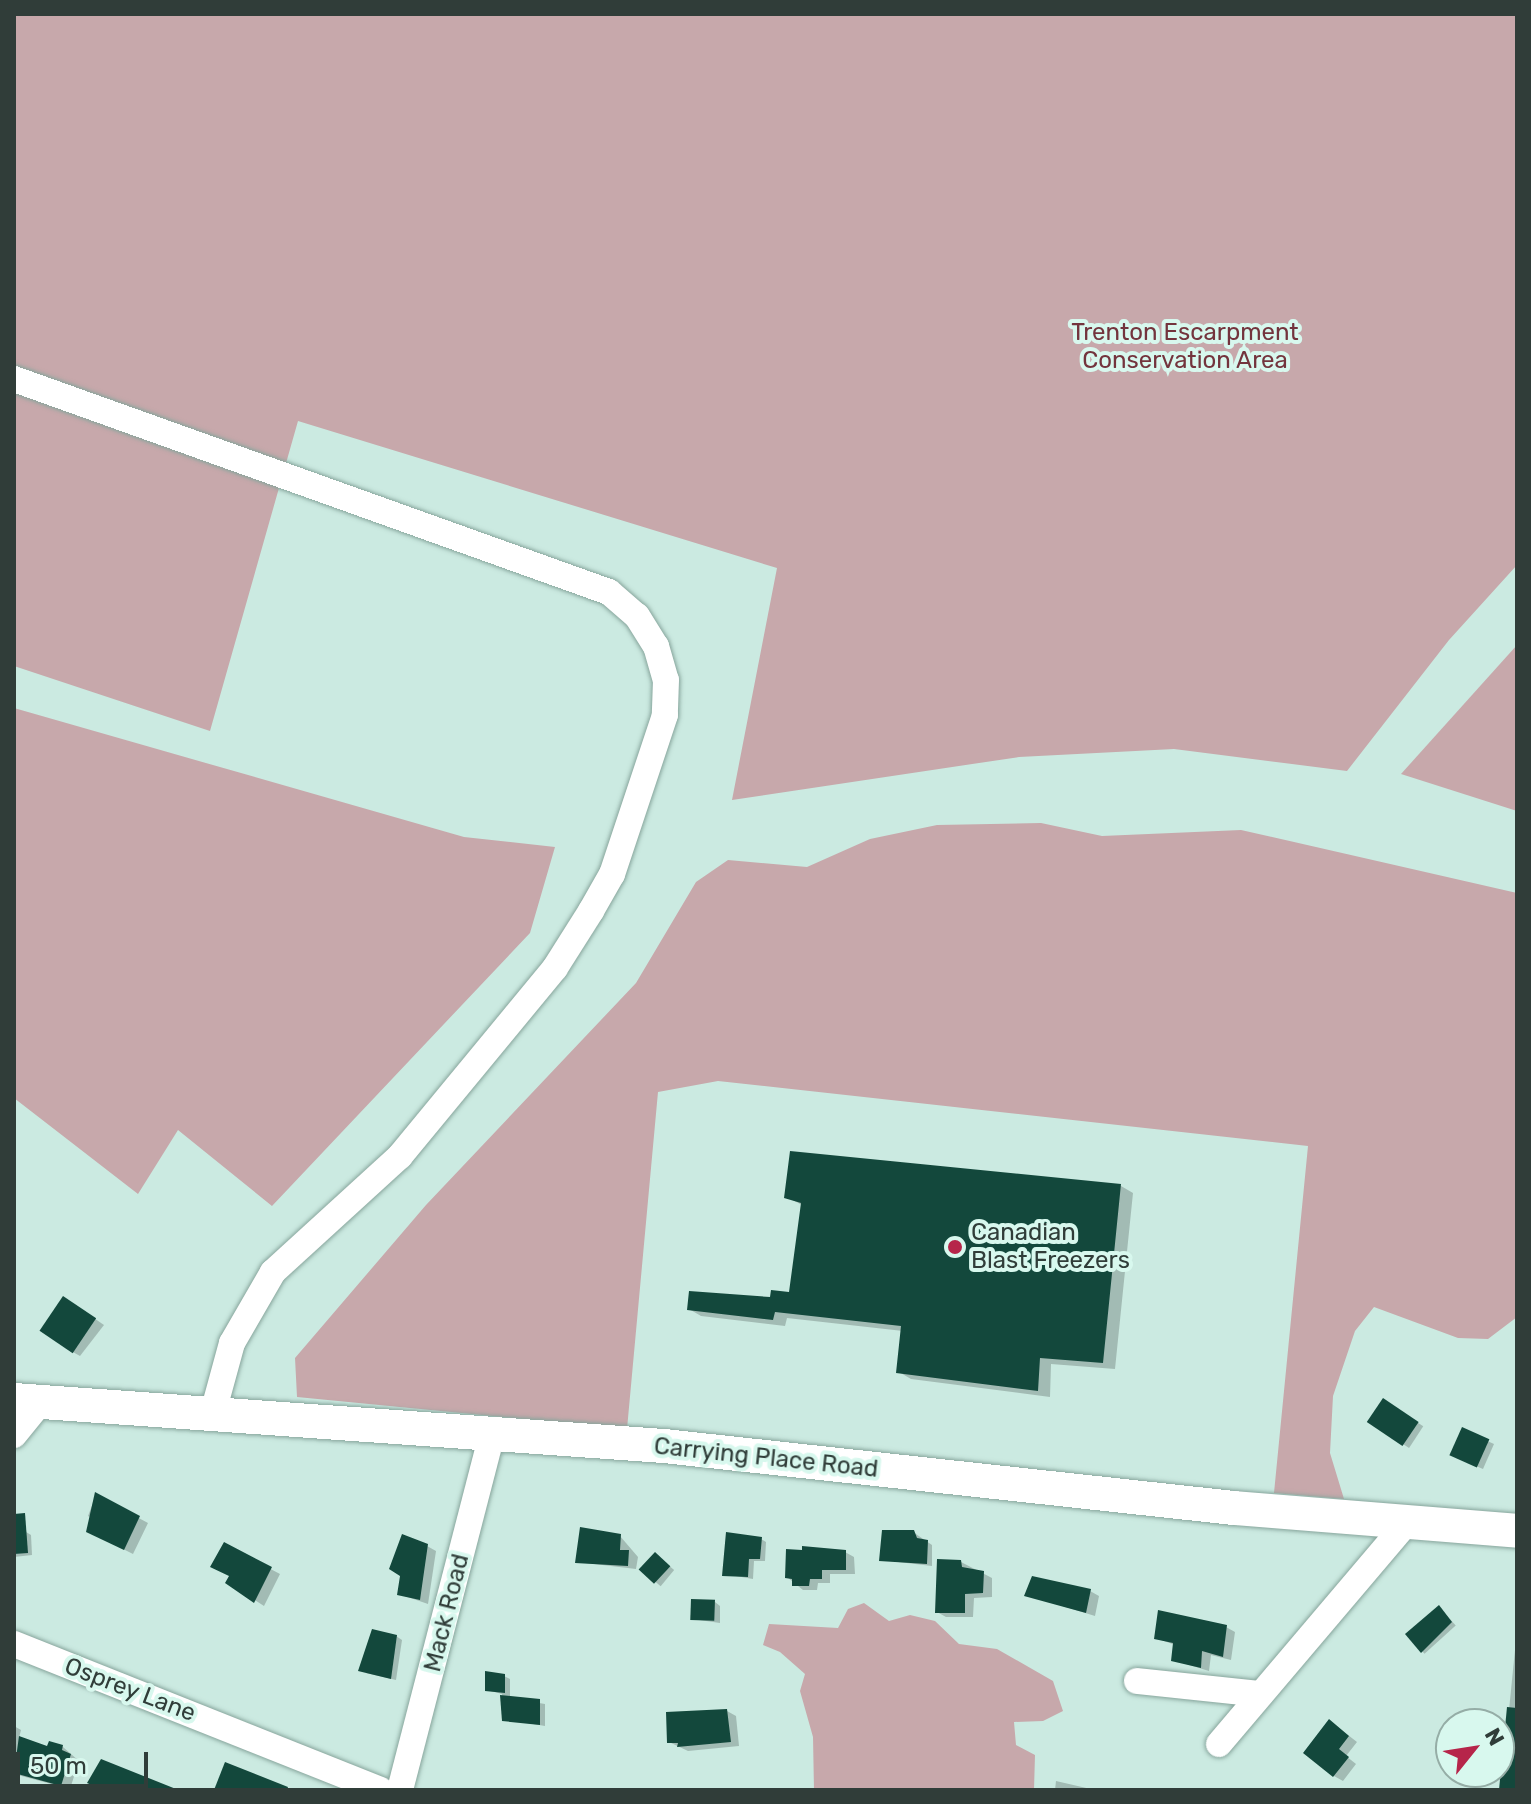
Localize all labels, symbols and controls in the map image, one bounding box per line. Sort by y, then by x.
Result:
park label: Trenton Escarpment Conservation Area [1071,319,1299,375]
place label: Canadian Blast Freezers [971,1219,1130,1275]
marker: Canadian Blast Freezers [946,1238,964,1256]
street label: Carrying Place Road [653,1432,879,1484]
street label: Mack Road [418,1551,476,1675]
street label: Osprey Lane [60,1652,200,1728]
north arrow [1435,1708,1515,1788]
text: N [1479,1723,1510,1750]
scale bar [20,1736,152,1786]
text: 50 m [30,1752,87,1780]

